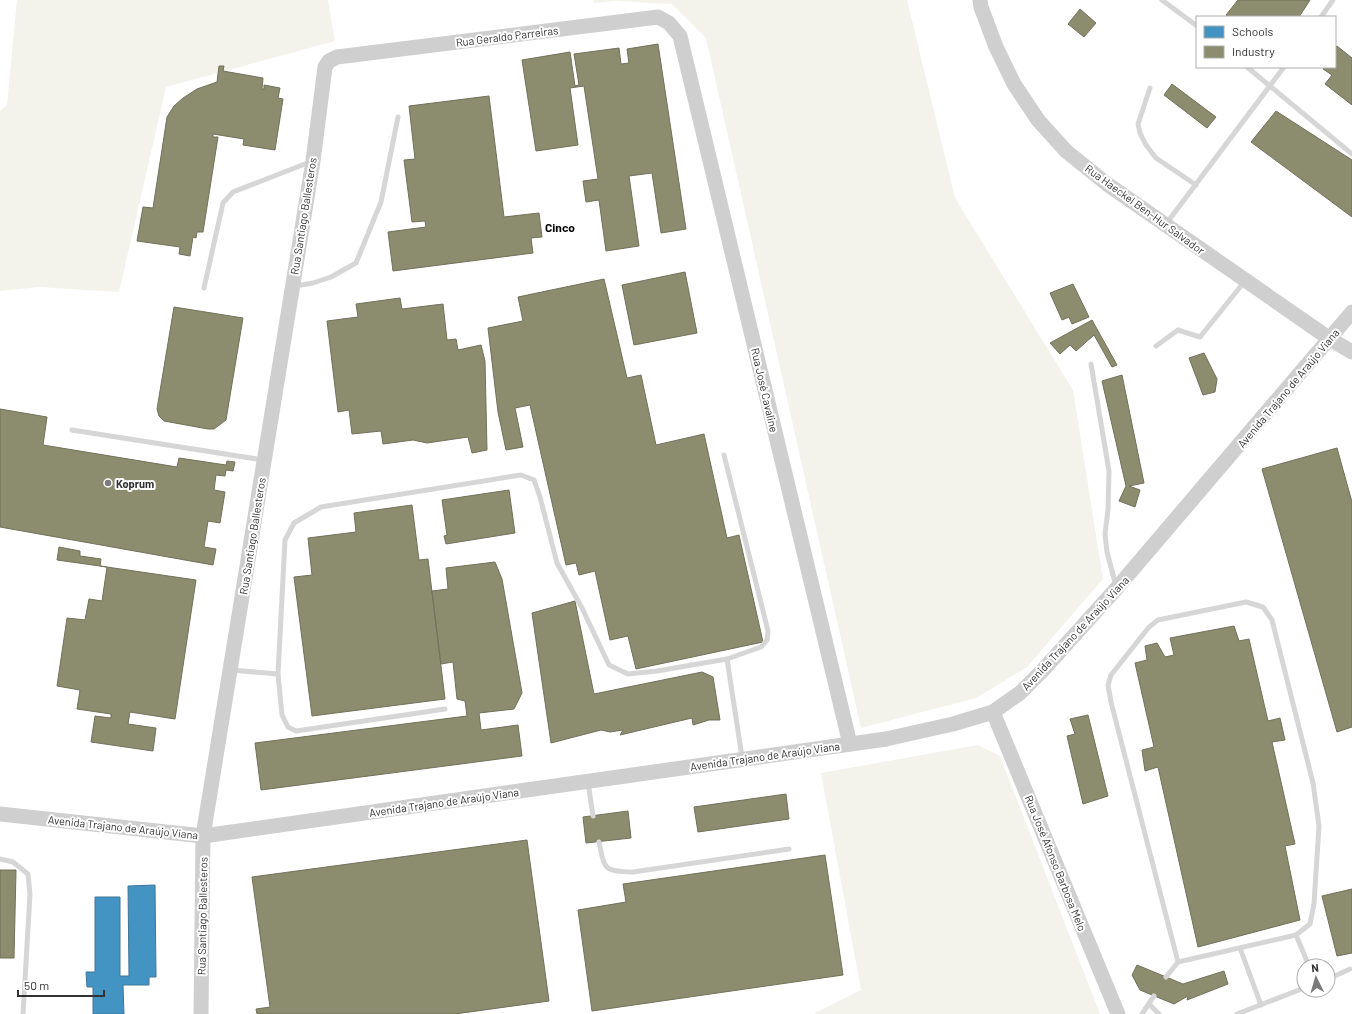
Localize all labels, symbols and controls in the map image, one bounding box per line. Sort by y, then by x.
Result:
legend [1196,16,1336,68]
street label: Rua Geraldo Parreiras [455,23,559,49]
text: Schools [1232,24,1273,38]
text: Industry [1232,44,1275,58]
street label: Rua Santiago Ballesteros [287,157,319,275]
street label: Rua Haeckel Ben-Hur Salvador [1083,161,1207,257]
district label: Cinco [545,220,575,234]
street label: Avenida Trajano de Araújo Viana [1234,326,1342,450]
street label: Rua José Cavaline [749,347,781,434]
place label: Koprum [116,477,154,490]
street label: Rua Santiago Ballesteros [236,477,268,595]
marker: Koprum [103,478,113,488]
street label: Avenida Trajano de Araújo Viana [1019,573,1131,693]
street label: Avenida Trajano de Araújo Viana [689,739,841,773]
street label: Avenida Trajano de Araújo Viana [368,785,520,819]
street label: Rua José Afonso Barbosa Melo [1023,793,1089,933]
street label: Avenida Trajano de Araújo Viana [47,813,199,841]
street label: Rua Santiago Ballesteros [194,857,210,975]
north arrow [1296,958,1336,998]
text: N [1311,961,1319,974]
scale bar [18,972,104,998]
text: 50 m [24,978,49,992]

